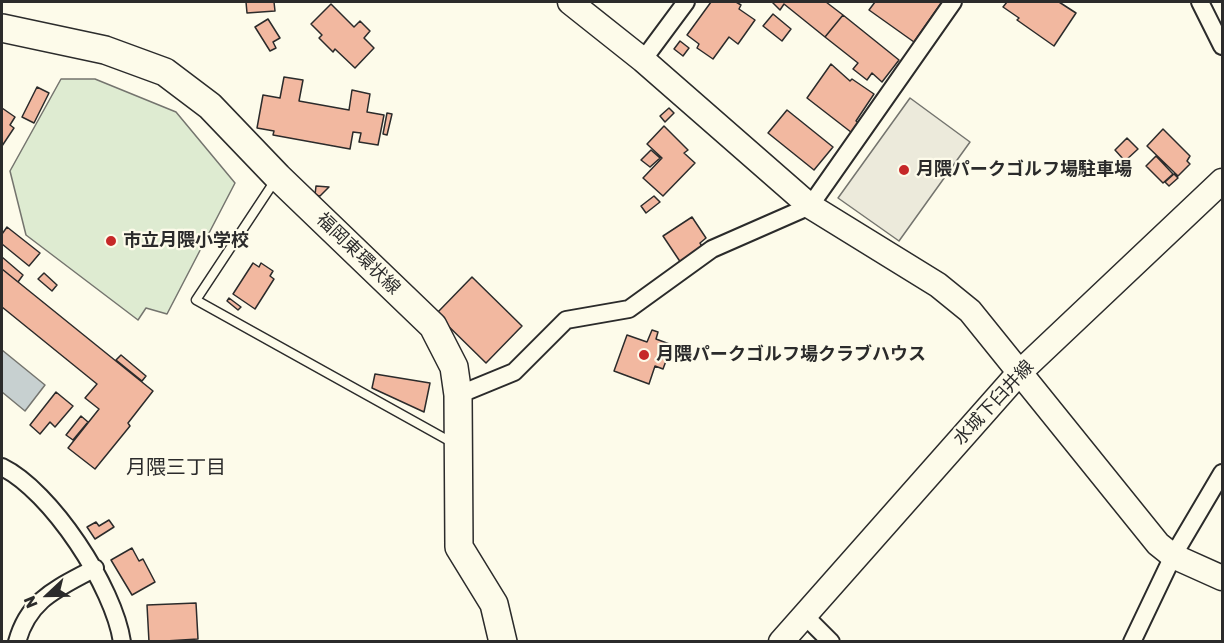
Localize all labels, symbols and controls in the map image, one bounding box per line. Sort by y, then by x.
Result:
place label: 月隈パークゴルフ場駐車場 [916,159,1132,181]
marker: 月隈パークゴルフ場駐車場 [897,163,911,177]
street label: 福岡東環状線 [312,209,404,299]
place label: 市立月隈小学校 [123,230,249,252]
marker: 市立月隈小学校 [104,234,118,248]
place label: 月隈パークゴルフ場クラブハウス [656,344,926,366]
marker: 月隈パークゴルフ場クラブハウス [637,348,651,362]
street label: 水城下臼井線 [949,356,1039,450]
district label: 月隈三丁目 [126,456,226,480]
north arrow [18,565,78,625]
text: N [20,593,42,611]

